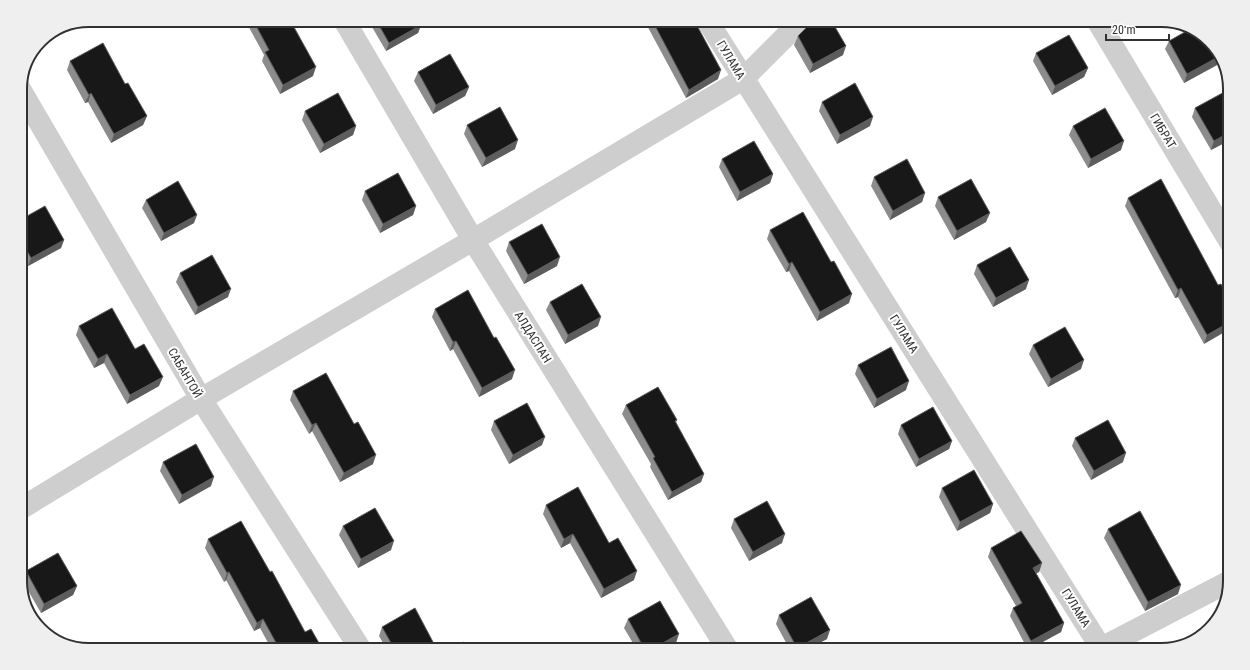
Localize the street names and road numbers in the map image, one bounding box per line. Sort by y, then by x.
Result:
street label: ГУЛАМА [714,38,748,82]
street label: ГИБРАТ [1147,111,1179,151]
street label: АЛДАСПАН [512,309,554,365]
street label: ГУЛАМА [887,312,921,356]
street label: САБАНТОЙ [165,345,206,400]
street label: ГУЛАМА [1059,586,1093,630]

